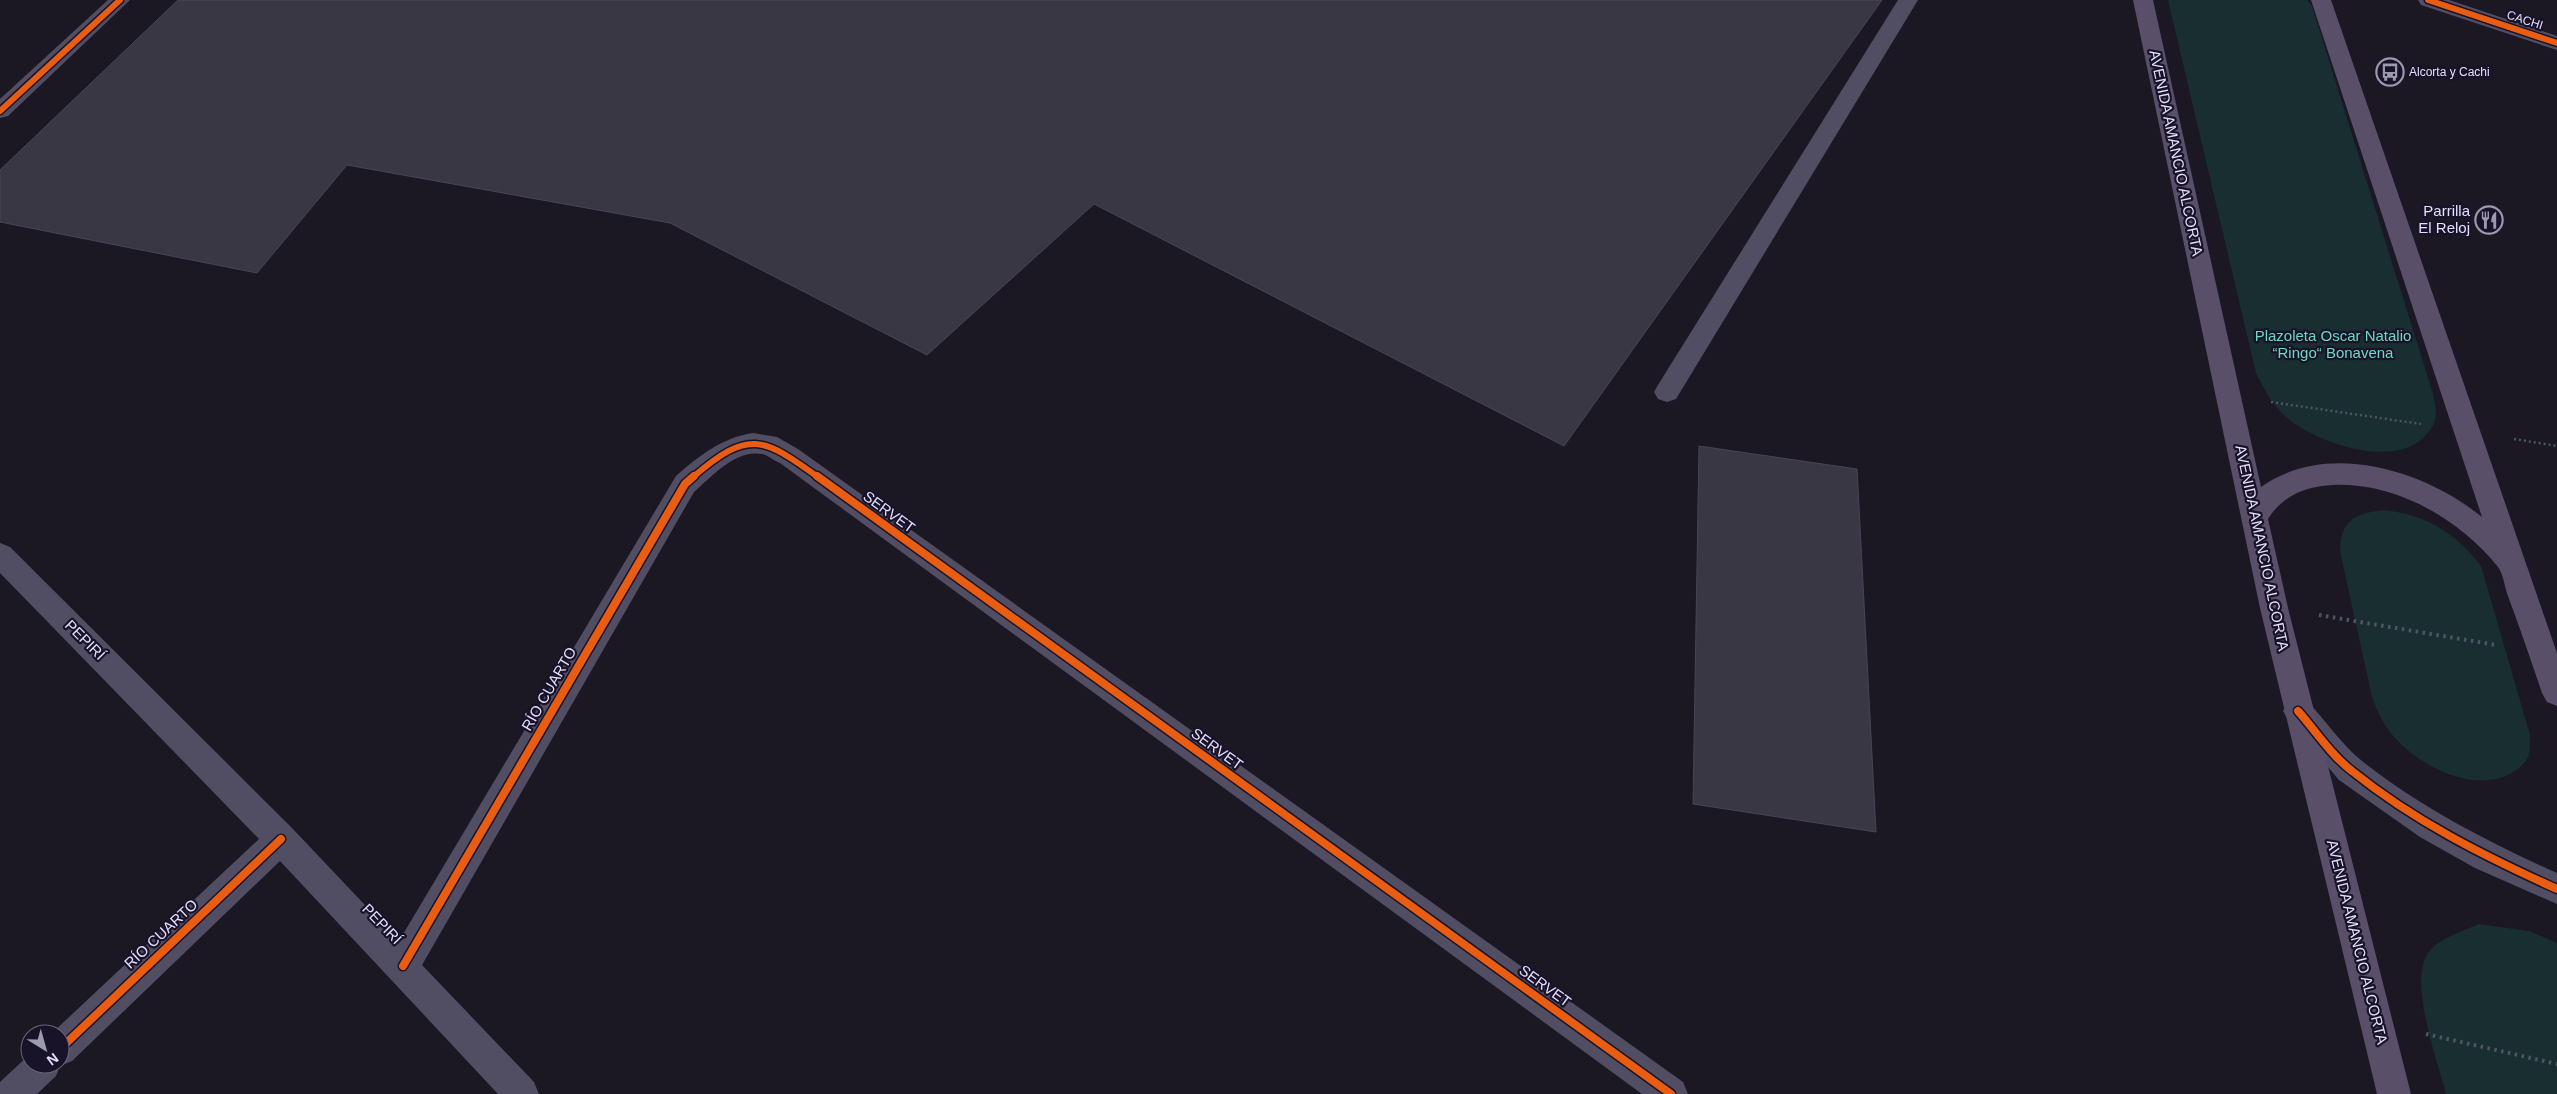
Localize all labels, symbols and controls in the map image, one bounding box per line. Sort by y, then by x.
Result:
street label: CACHI [2505,8,2545,32]
street label: AVENIDA AMANCIO ALCORTA [2146,48,2207,257]
bus stop icon: Alcorta y Cachi [2375,57,2405,87]
place label: Alcorta y Cachi [2409,65,2490,79]
place label: Parrilla El Reloj [2418,202,2471,236]
restaurant icon: Parrilla El Reloj [2474,205,2504,235]
park label: Plazoleta Oscar Natalio “Ringo“ Bonavena [2255,327,2411,361]
street label: AVENIDA AMANCIO ALCORTA [2232,443,2293,652]
street label: SERVET [860,487,918,536]
street label: PEPIRÍ [62,616,109,664]
street label: RÍO CUARTO [518,644,579,734]
street label: SERVET [1188,724,1246,773]
street label: AVENIDA AMANCIO ALCORTA [2324,838,2391,1046]
street label: RÍO CUARTO [121,895,201,972]
street label: PEPIRÍ [359,900,406,948]
street label: SERVET [1516,961,1574,1010]
north arrow [20,1024,70,1074]
text: N [44,1050,62,1069]

